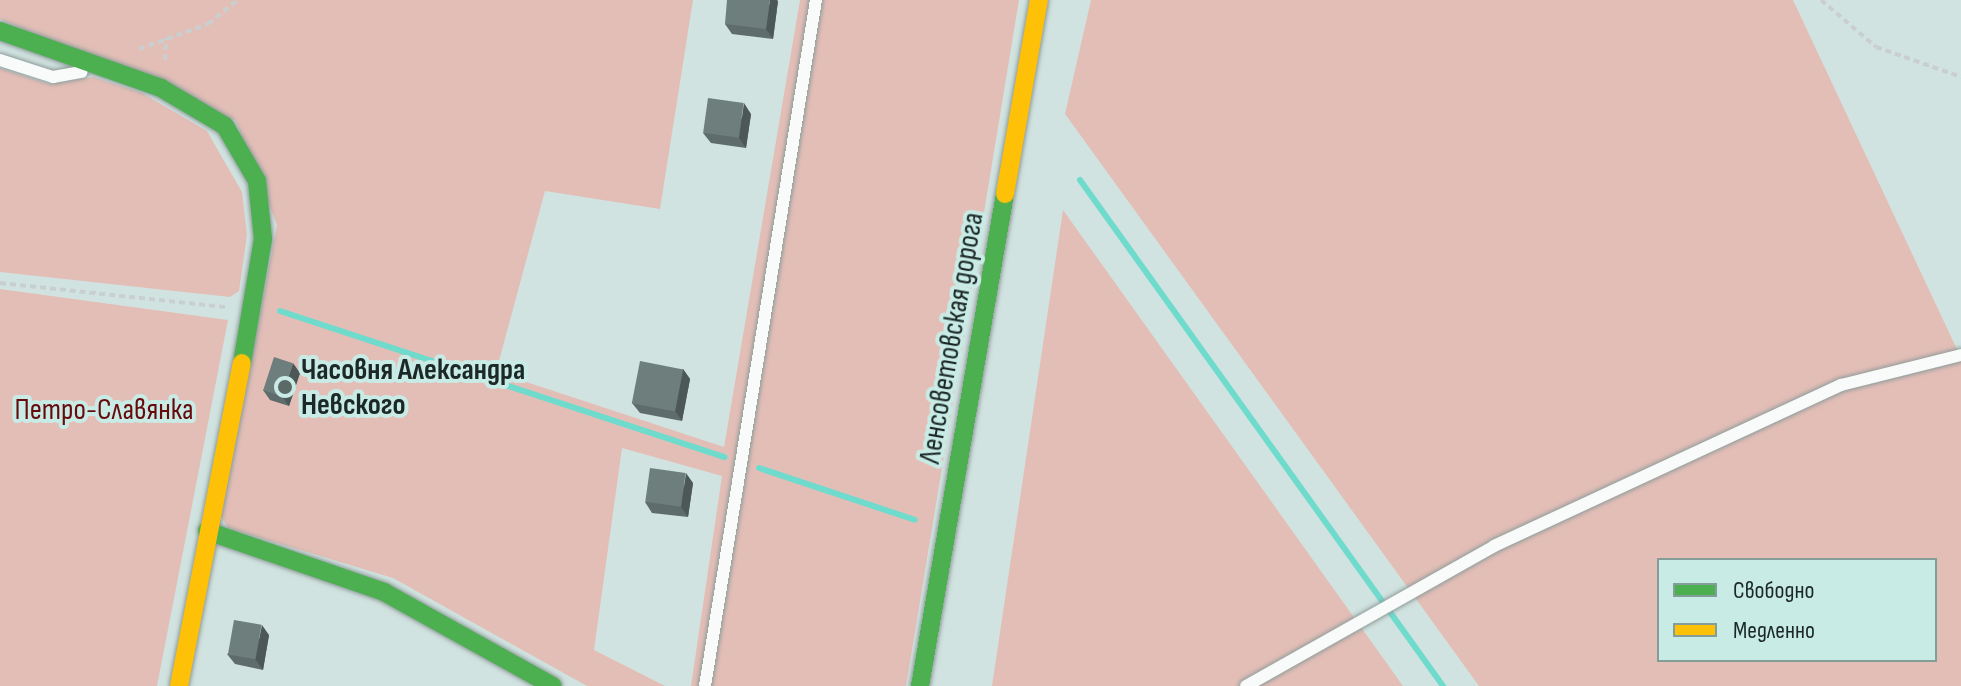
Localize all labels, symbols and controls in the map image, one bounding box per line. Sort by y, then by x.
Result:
street label: Ленсоветовская дорога [912,210,992,466]
place label: Часовня Александра Невского [301,352,525,422]
marker: Часовня Александра Невского [276,378,294,396]
park label: Петро-Славянка [15,392,193,428]
legend [1657,558,1937,662]
text: Свободно [1733,576,1814,605]
text: Медленно [1733,616,1815,645]

